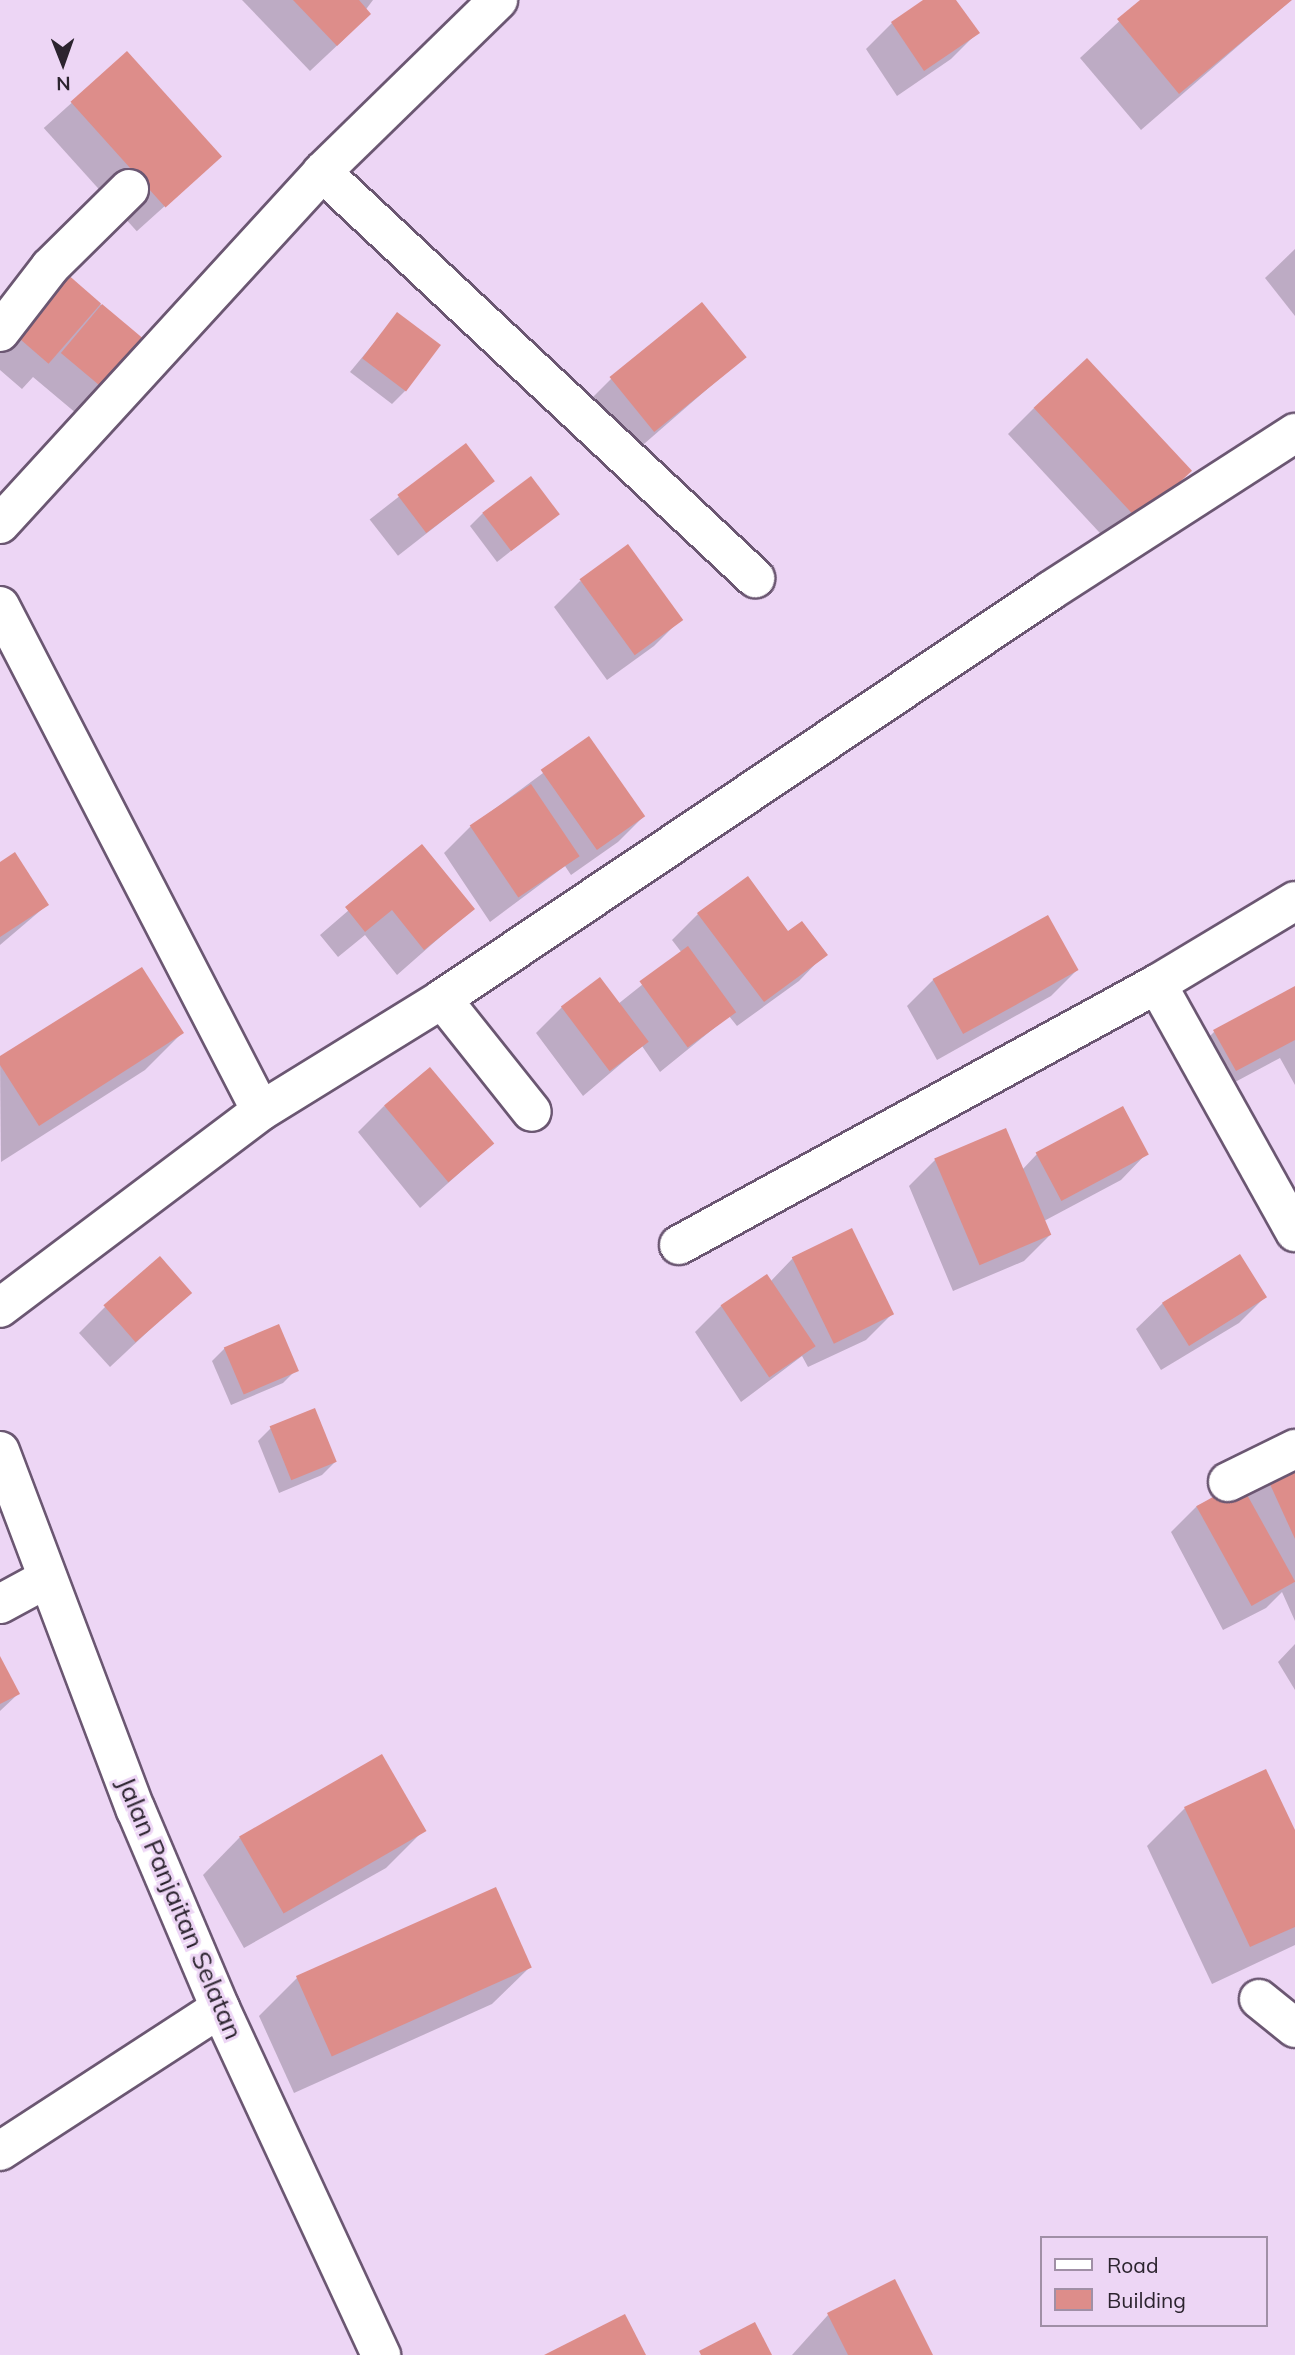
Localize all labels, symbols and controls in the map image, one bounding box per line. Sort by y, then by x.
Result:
north arrow [28,28,98,98]
text: N [56,72,71,96]
street label: Jalan Panjaitan Selatan [111,1772,249,2044]
legend [1040,2236,1267,2327]
text: Road [1107,2252,1158,2278]
text: Building [1107,2287,1186,2313]

